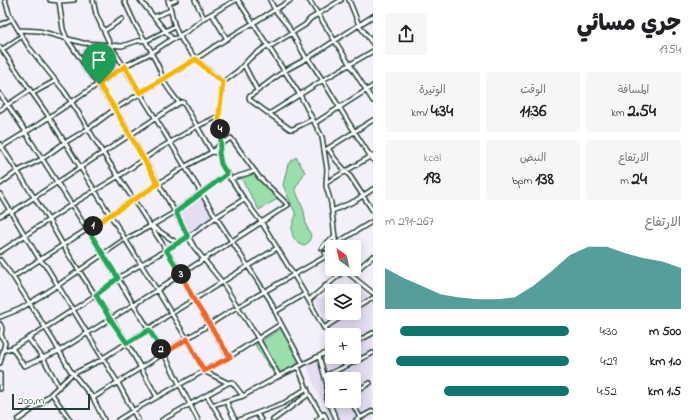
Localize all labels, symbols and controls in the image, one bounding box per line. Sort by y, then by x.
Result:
text: جري مسائي [577,9,681,41]
button: share [385,13,427,55]
text: 19:54 [659,40,681,59]
pin [82,43,116,84]
icon: arrive [88,49,110,71]
text: الوتيرة [419,82,446,98]
text: الوقت [520,82,546,98]
text: المسافة [618,82,649,98]
text: 4:34 [431,99,453,124]
text: 11:36 [520,99,546,124]
text: 2.54 [627,99,656,124]
text: /km [411,105,431,121]
text: km [611,105,627,121]
pin: 4 [210,119,230,139]
text: 4 [218,121,222,137]
text: kcal [424,150,441,166]
text: النبض [520,150,546,166]
text: الارتفاع [618,150,649,166]
text: 193 [424,166,441,191]
text: 138 [535,167,554,192]
text: 24 [632,167,647,192]
text: bpm [512,173,535,189]
text: m [620,173,632,189]
text: 267–291 m [385,212,434,231]
text: الارتفاع [645,213,681,232]
pin: 1 [83,216,103,236]
text: 1 [91,218,95,234]
north arrow [325,240,361,276]
map controls [325,240,361,408]
pin: 3 [171,264,191,284]
text: 3 [179,266,183,282]
button: layers [325,284,361,320]
text: 4:30 [600,322,617,341]
text: 500 m [649,322,681,341]
button: + [325,328,361,364]
pin: 2 [151,339,171,359]
text: 2 [158,341,164,357]
text: 4:29 [600,352,617,371]
text: 1.0 km [650,352,681,371]
button: − [325,372,361,408]
text: 4:52 [597,382,617,401]
text: 1.5 km [648,382,681,401]
scale bar [12,392,90,411]
text: 200 m [18,393,44,409]

